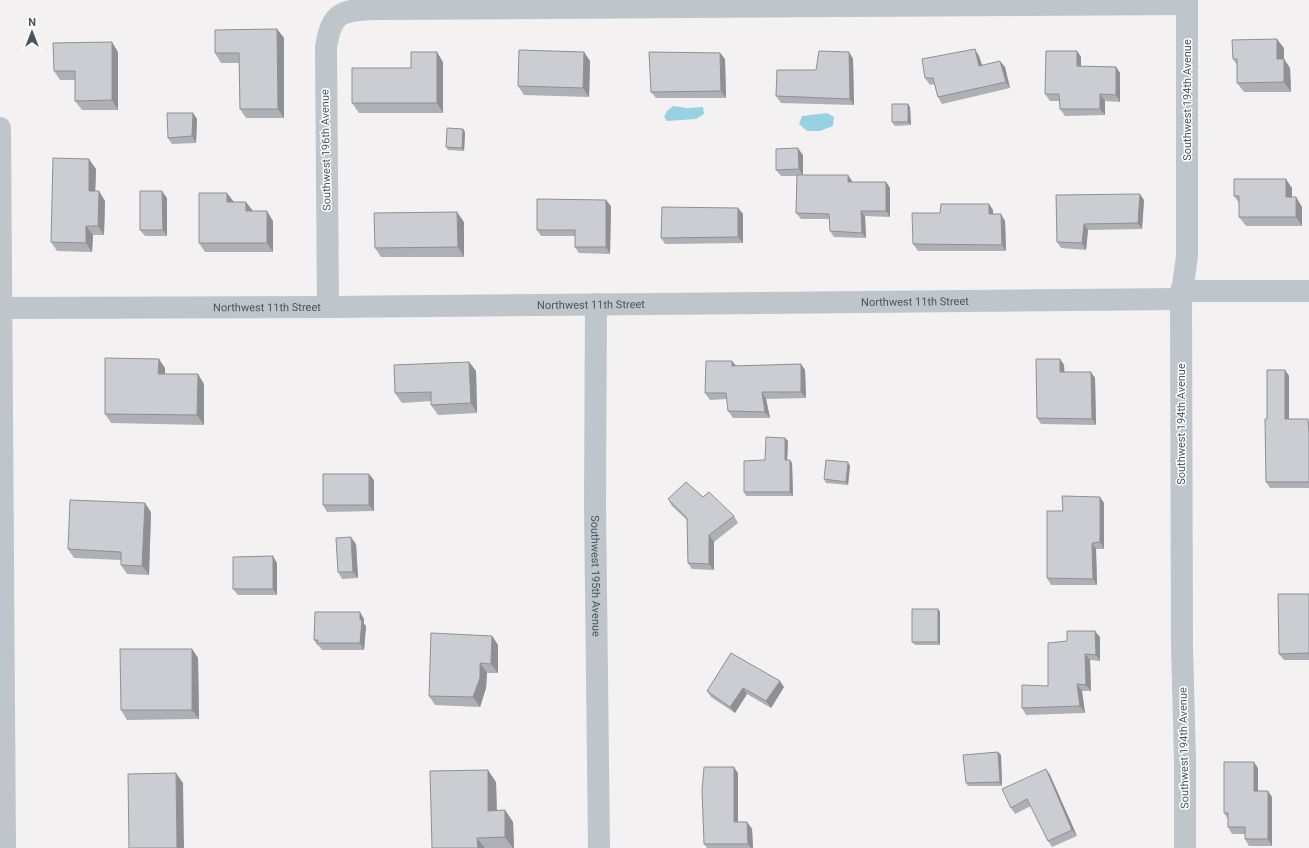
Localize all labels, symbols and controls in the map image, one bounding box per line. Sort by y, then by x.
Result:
north arrow [12,12,52,52]
text: N [28,16,36,29]
street label: Southwest 194th Avenue [1181,39,1194,161]
street label: Southwest 196th Avenue [318,89,334,211]
street label: Northwest 11th Street [861,294,969,309]
street label: Northwest 11th Street [537,298,645,312]
street label: Northwest 11th Street [213,301,321,314]
street label: Southwest 194th Avenue [1175,363,1188,485]
street label: Southwest 195th Avenue [589,515,603,637]
street label: Southwest 194th Avenue [1176,687,1192,809]

